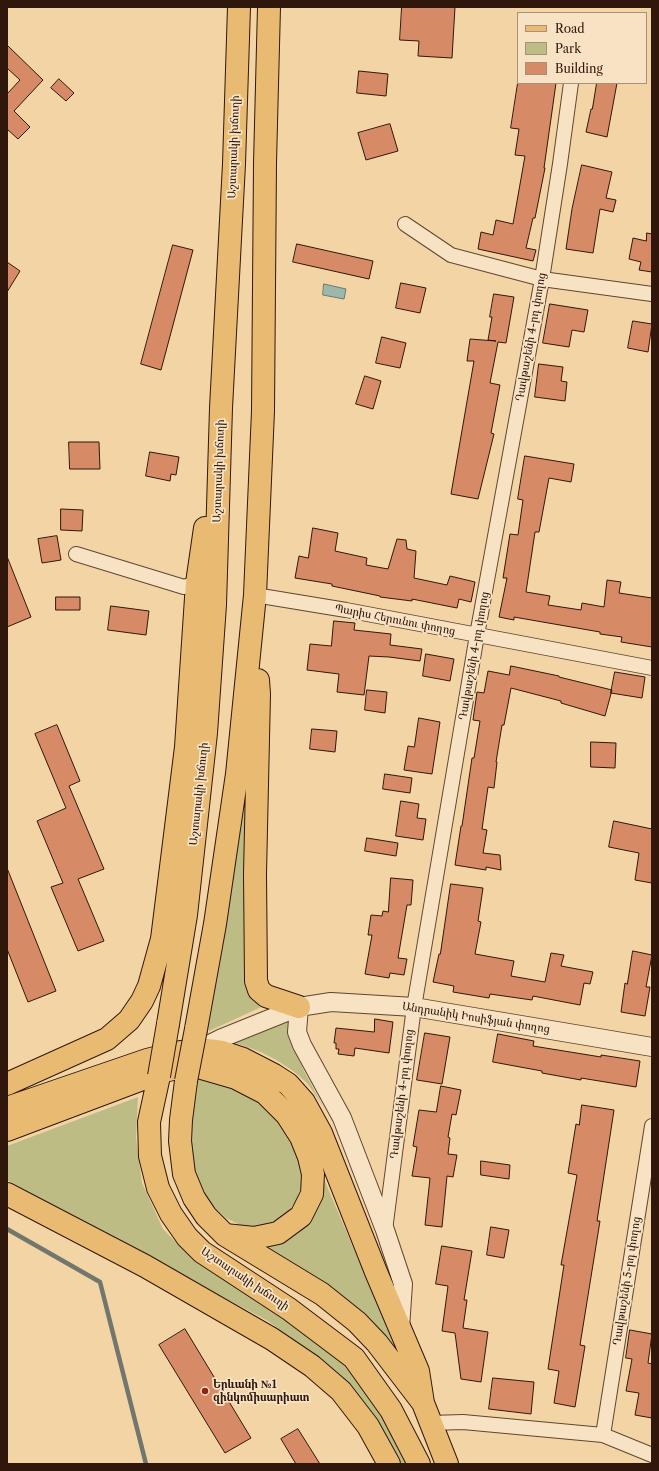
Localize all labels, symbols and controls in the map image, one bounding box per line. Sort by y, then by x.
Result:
legend [517,12,647,84]
text: Road [555,21,585,36]
text: Park [555,41,581,56]
text: Building [555,61,603,76]
street label: Աշտարակի խճուղի [226,95,242,199]
street label: Դավթաշենի 4-րդ փողոց [513,272,549,402]
street label: Աշտարակի խճուղի [211,419,227,523]
street label: Դավթաշենի 4-րդ փողոց [456,591,492,721]
street label: Պարիս Հերունու փողոց [333,602,457,638]
street label: Աշտարակի խճուղի [187,742,211,846]
street label: Անդրանիկ Իոսիֆյան փողոց [401,1000,551,1036]
street label: Դավթաշենի 4-րդ փողոց [387,1028,417,1160]
street label: Դավթաշենի 5-րդ փողոց [610,1216,644,1346]
street label: Աշտարակի խճուղի [198,1245,292,1313]
place label: Երևանի №1 զինկոմիսարիատ [213,1378,309,1404]
marker: Երևանի №1 զինկոմիսարիատ [200,1386,210,1396]

